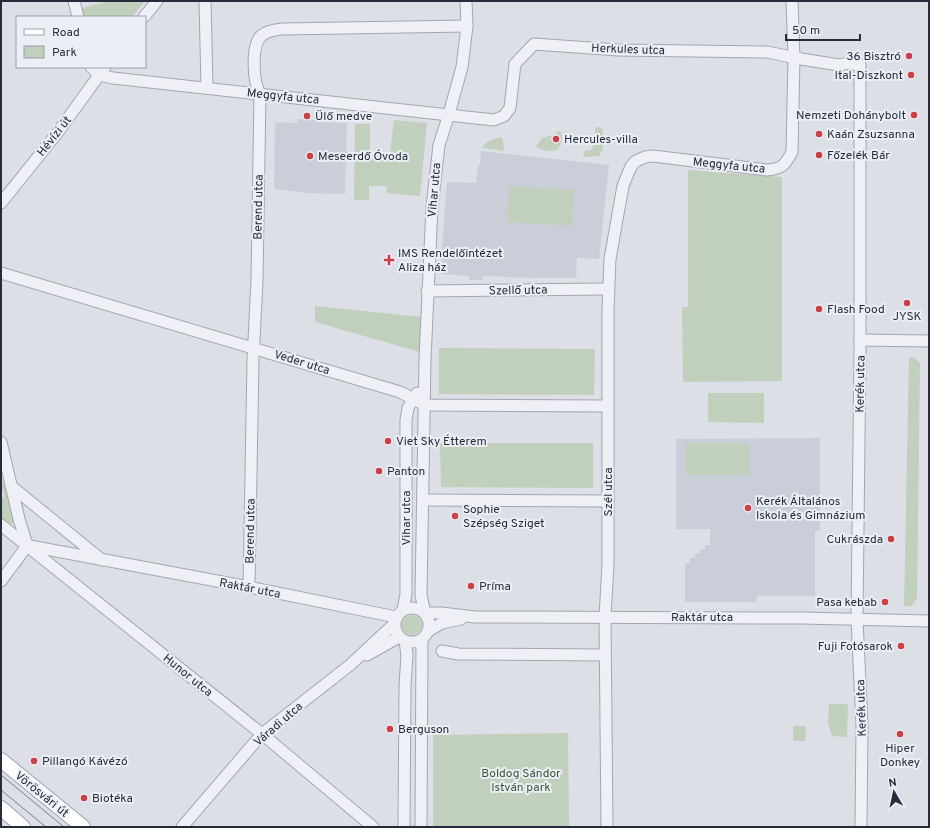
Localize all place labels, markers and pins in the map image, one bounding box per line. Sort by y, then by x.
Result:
place label: 36 Bisztró [846,49,901,65]
marker: 36 Bisztró [904,51,914,61]
place label: Ital-Diszkont [835,68,903,84]
marker: Ital-Diszkont [906,70,916,80]
place label: Nemzeti Dohánybolt [796,108,906,124]
place label: Ülő medve [315,109,372,125]
marker: Nemzeti Dohánybolt [909,110,919,120]
marker: Ülő medve [302,111,312,121]
place label: Kaán Zsuzsanna [827,127,915,143]
marker: Kaán Zsuzsanna [814,129,824,139]
place label: Hercules-villa [564,132,638,148]
marker: Hercules-villa [551,134,561,144]
place label: Főzelék Bár [827,148,890,164]
place label: Meseerdő Óvoda [318,149,408,165]
marker: Főzelék Bár [814,150,824,160]
marker: Meseerdő Óvoda [305,151,315,161]
place label: IMS Rendelőintézet Aliza ház [398,246,503,276]
marker: IMS Rendelőintézet Aliza ház [383,254,395,266]
marker: JYSK [902,298,912,308]
place label: Flash Food [827,302,885,318]
marker: Flash Food [814,304,824,314]
place label: JYSK [892,309,922,325]
place label: Viet Sky Étterem [396,434,487,450]
marker: Viet Sky Étterem [383,436,393,446]
place label: Panton [387,464,425,480]
marker: Panton [374,466,384,476]
place label: Kerék Általános Iskola és Gimnázium [756,494,865,524]
place label: Sophie Szépség Sziget [463,502,545,532]
marker: Kerék Általános Iskola és Gimnázium [743,503,753,513]
marker: Sophie Szépség Sziget [450,511,460,521]
place label: Cukrászda [827,532,883,548]
marker: Cukrászda [886,534,896,544]
place label: Príma [479,579,511,595]
marker: Príma [466,581,476,591]
place label: Pasa kebab [816,595,877,611]
marker: Pasa kebab [880,597,890,607]
place label: Fuji Fotósarok [818,639,893,655]
marker: Fuji Fotósarok [896,641,906,651]
place label: Berguson [398,722,449,738]
marker: Berguson [385,724,395,734]
marker: Hiper Donkey [895,729,905,739]
place label: Hiper Donkey [880,741,920,771]
place label: Pillangó Kávézó [42,754,128,770]
marker: Pillangó Kávézó [29,756,39,766]
place label: Biotéka [92,791,133,807]
marker: Biotéka [79,793,89,803]

